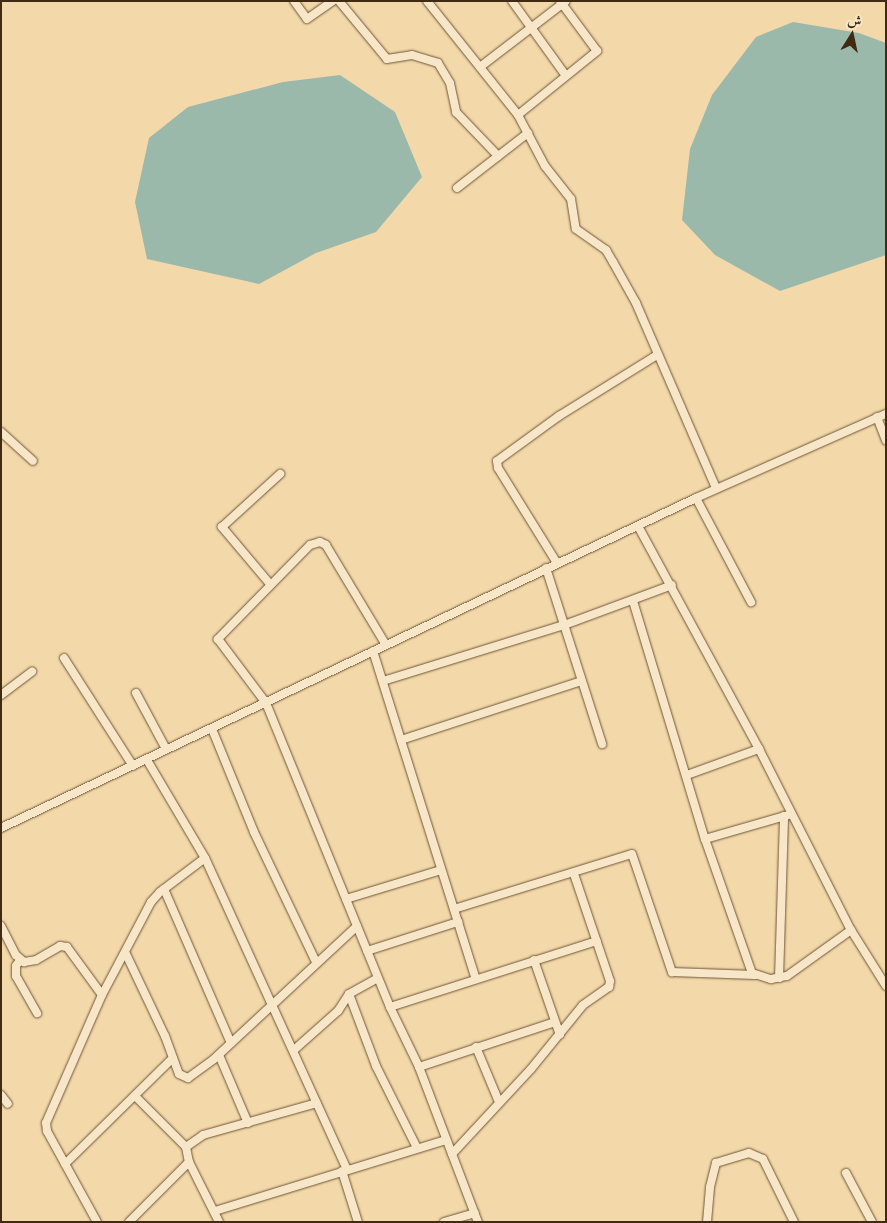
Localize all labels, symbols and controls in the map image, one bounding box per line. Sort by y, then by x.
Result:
north arrow [827,10,877,60]
text: ش [846,10,863,30]

